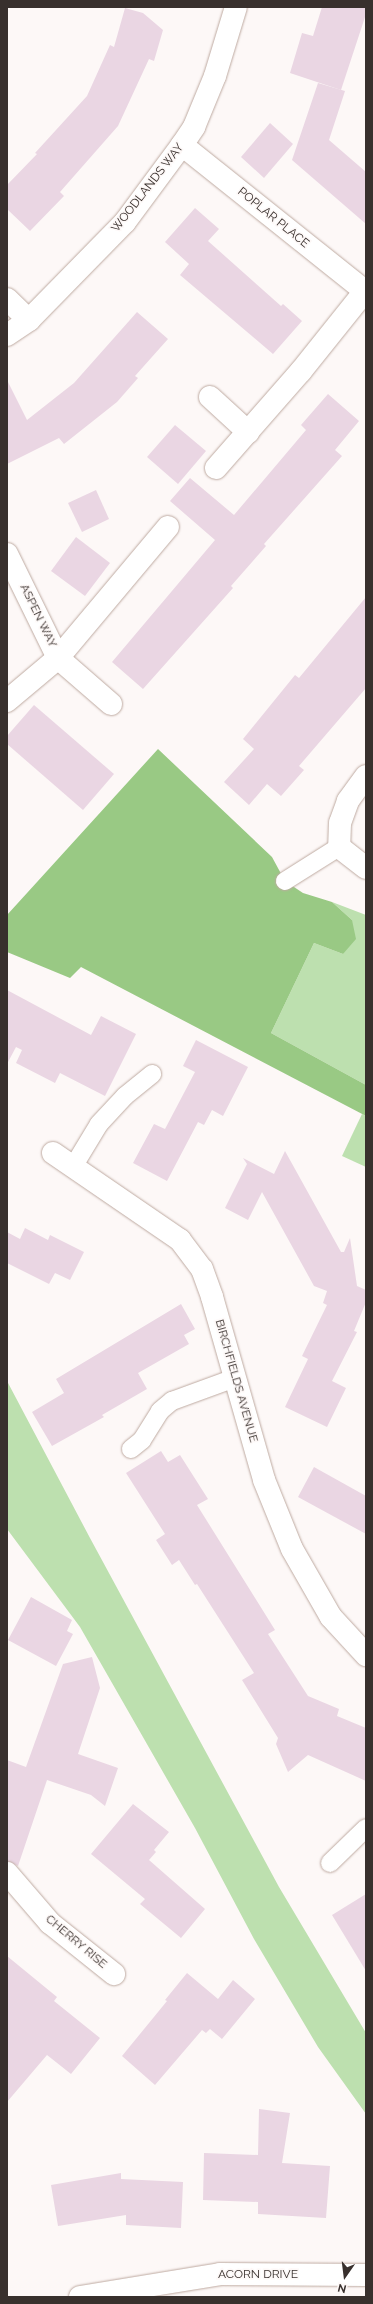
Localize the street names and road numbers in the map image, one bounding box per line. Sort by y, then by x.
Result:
street label: WOODLANDS WAY [109,141,187,235]
street label: POPLAR PLACE [234,185,312,251]
street label: ASPEN WAY [16,582,60,650]
street label: BIRCHFIELDS AVENUE [211,1318,261,1444]
street label: CHERRY RISE [42,1912,110,1972]
street label: ACORN DRIVE [218,2268,298,2282]

